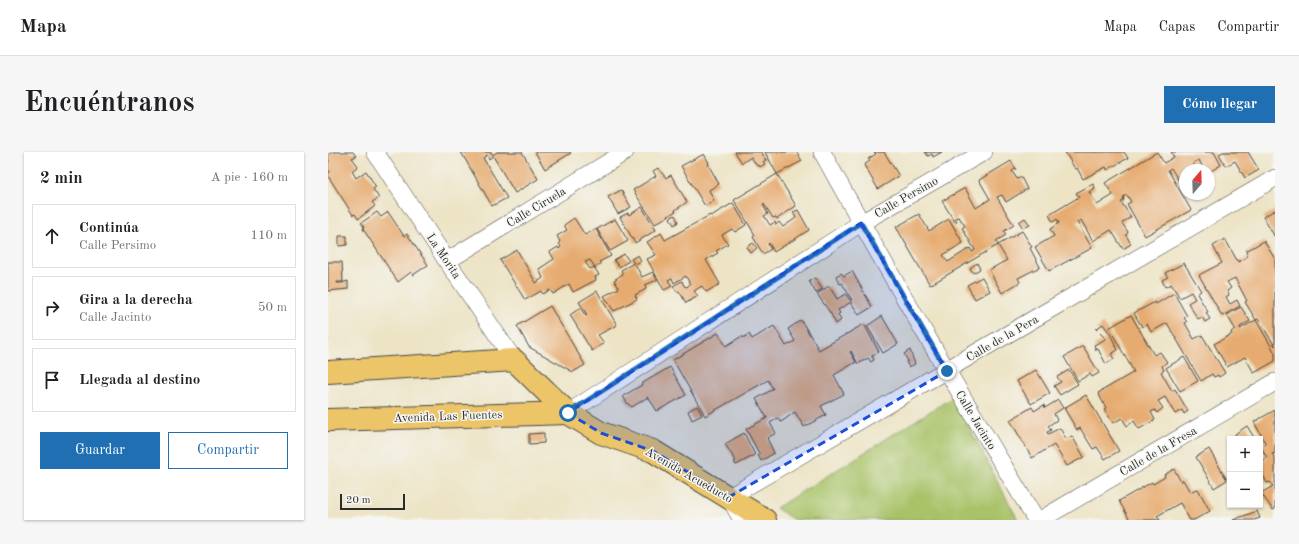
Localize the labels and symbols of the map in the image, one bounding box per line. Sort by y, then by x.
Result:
north arrow [1179,164,1215,200]
street label: Calle Persimo [873,175,940,221]
street label: Calle Ciruela [505,186,568,230]
street label: La Morita [424,232,463,281]
street label: Calle de la Pera [964,313,1041,364]
route end [938,362,956,380]
street label: Calle Jacinto [953,389,998,452]
route start [559,404,577,422]
street label: Avenida Las Fuentes [393,409,503,425]
street label: Calle de la Fresa [1118,425,1199,479]
street label: Avenida Acueducto [642,446,735,506]
scale bar [340,492,405,511]

